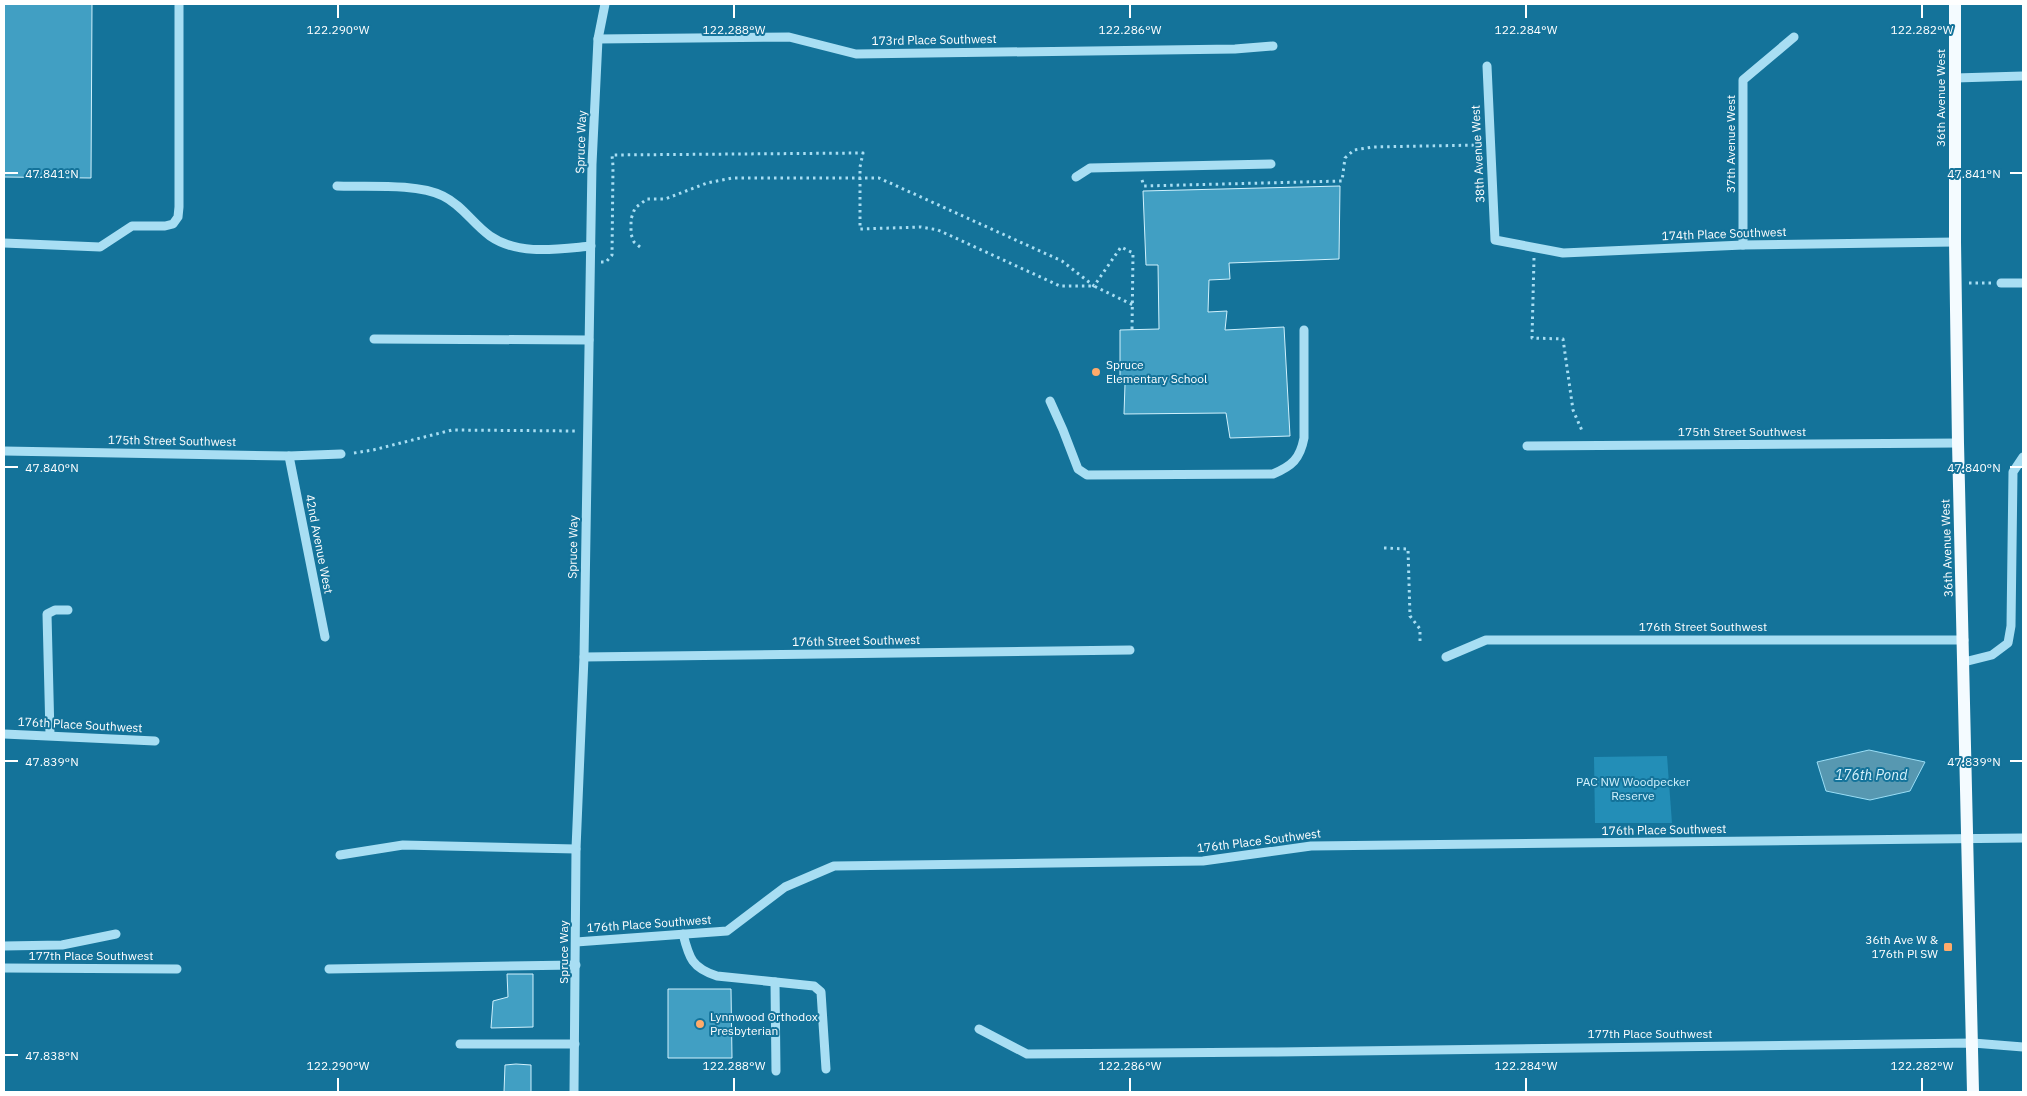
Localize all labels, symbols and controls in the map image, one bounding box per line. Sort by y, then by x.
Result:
text: 122.290°W [307,22,370,37]
text: 122.288°W [703,22,766,37]
text: 122.286°W [1099,22,1162,37]
text: 122.284°W [1495,22,1558,37]
text: 122.282°W [1891,22,1954,37]
street label: 173rd Place Southwest [871,31,997,48]
street label: 36th Avenue West [1933,49,1948,147]
street label: 37th Avenue West [1723,95,1738,193]
street label: 38th Avenue West [1467,105,1488,203]
street label: Spruce Way [572,110,589,174]
text: 47.841°N [25,166,79,181]
text: 47.841°N [1947,166,2001,181]
street label: 174th Place Southwest [1661,224,1787,243]
place label: Spruce Elementary School [1106,357,1207,386]
marker: Spruce Elementary School [1090,366,1102,378]
street label: 175th Street Southwest [1678,424,1806,439]
street label: 175th Street Southwest [108,432,236,449]
text: 47.840°N [25,460,79,475]
text: 47.840°N [1947,460,2001,475]
street label: 42nd Avenue West [302,493,336,595]
street label: 36th Avenue West [1937,499,1956,597]
street label: Spruce Way [564,515,581,579]
street label: 176th Street Southwest [1639,619,1767,634]
street label: 176th Street Southwest [792,632,920,649]
street label: 176th Place Southwest [17,714,143,735]
text: 47.839°N [25,754,79,769]
text: 47.839°N [1947,754,2001,769]
water label: 176th Pond [1835,766,1908,784]
park label: PAC NW Woodpecker Reserve [1576,774,1691,803]
street label: 176th Place Southwest [1601,821,1727,838]
street label: 176th Place Southwest [1196,825,1322,856]
street label: 176th Place Southwest [586,912,712,935]
street label: Spruce Way [556,920,571,984]
place label: 36th Ave W & 176th Pl SW [1865,932,1939,961]
marker: 36th Ave W & 176th Pl SW [1942,941,1954,953]
street label: 177th Place Southwest [29,948,153,963]
place label: Lynnwood Orthodox Presbyterian [710,1009,818,1038]
marker: Lynnwood Orthodox Presbyterian [694,1018,706,1030]
street label: 177th Place Southwest [1588,1026,1712,1041]
text: 47.838°N [25,1048,79,1063]
text: 122.290°W [307,1058,370,1073]
text: 122.288°W [703,1058,766,1073]
text: 122.286°W [1099,1058,1162,1073]
text: 122.284°W [1495,1058,1558,1073]
text: 122.282°W [1891,1058,1954,1073]

